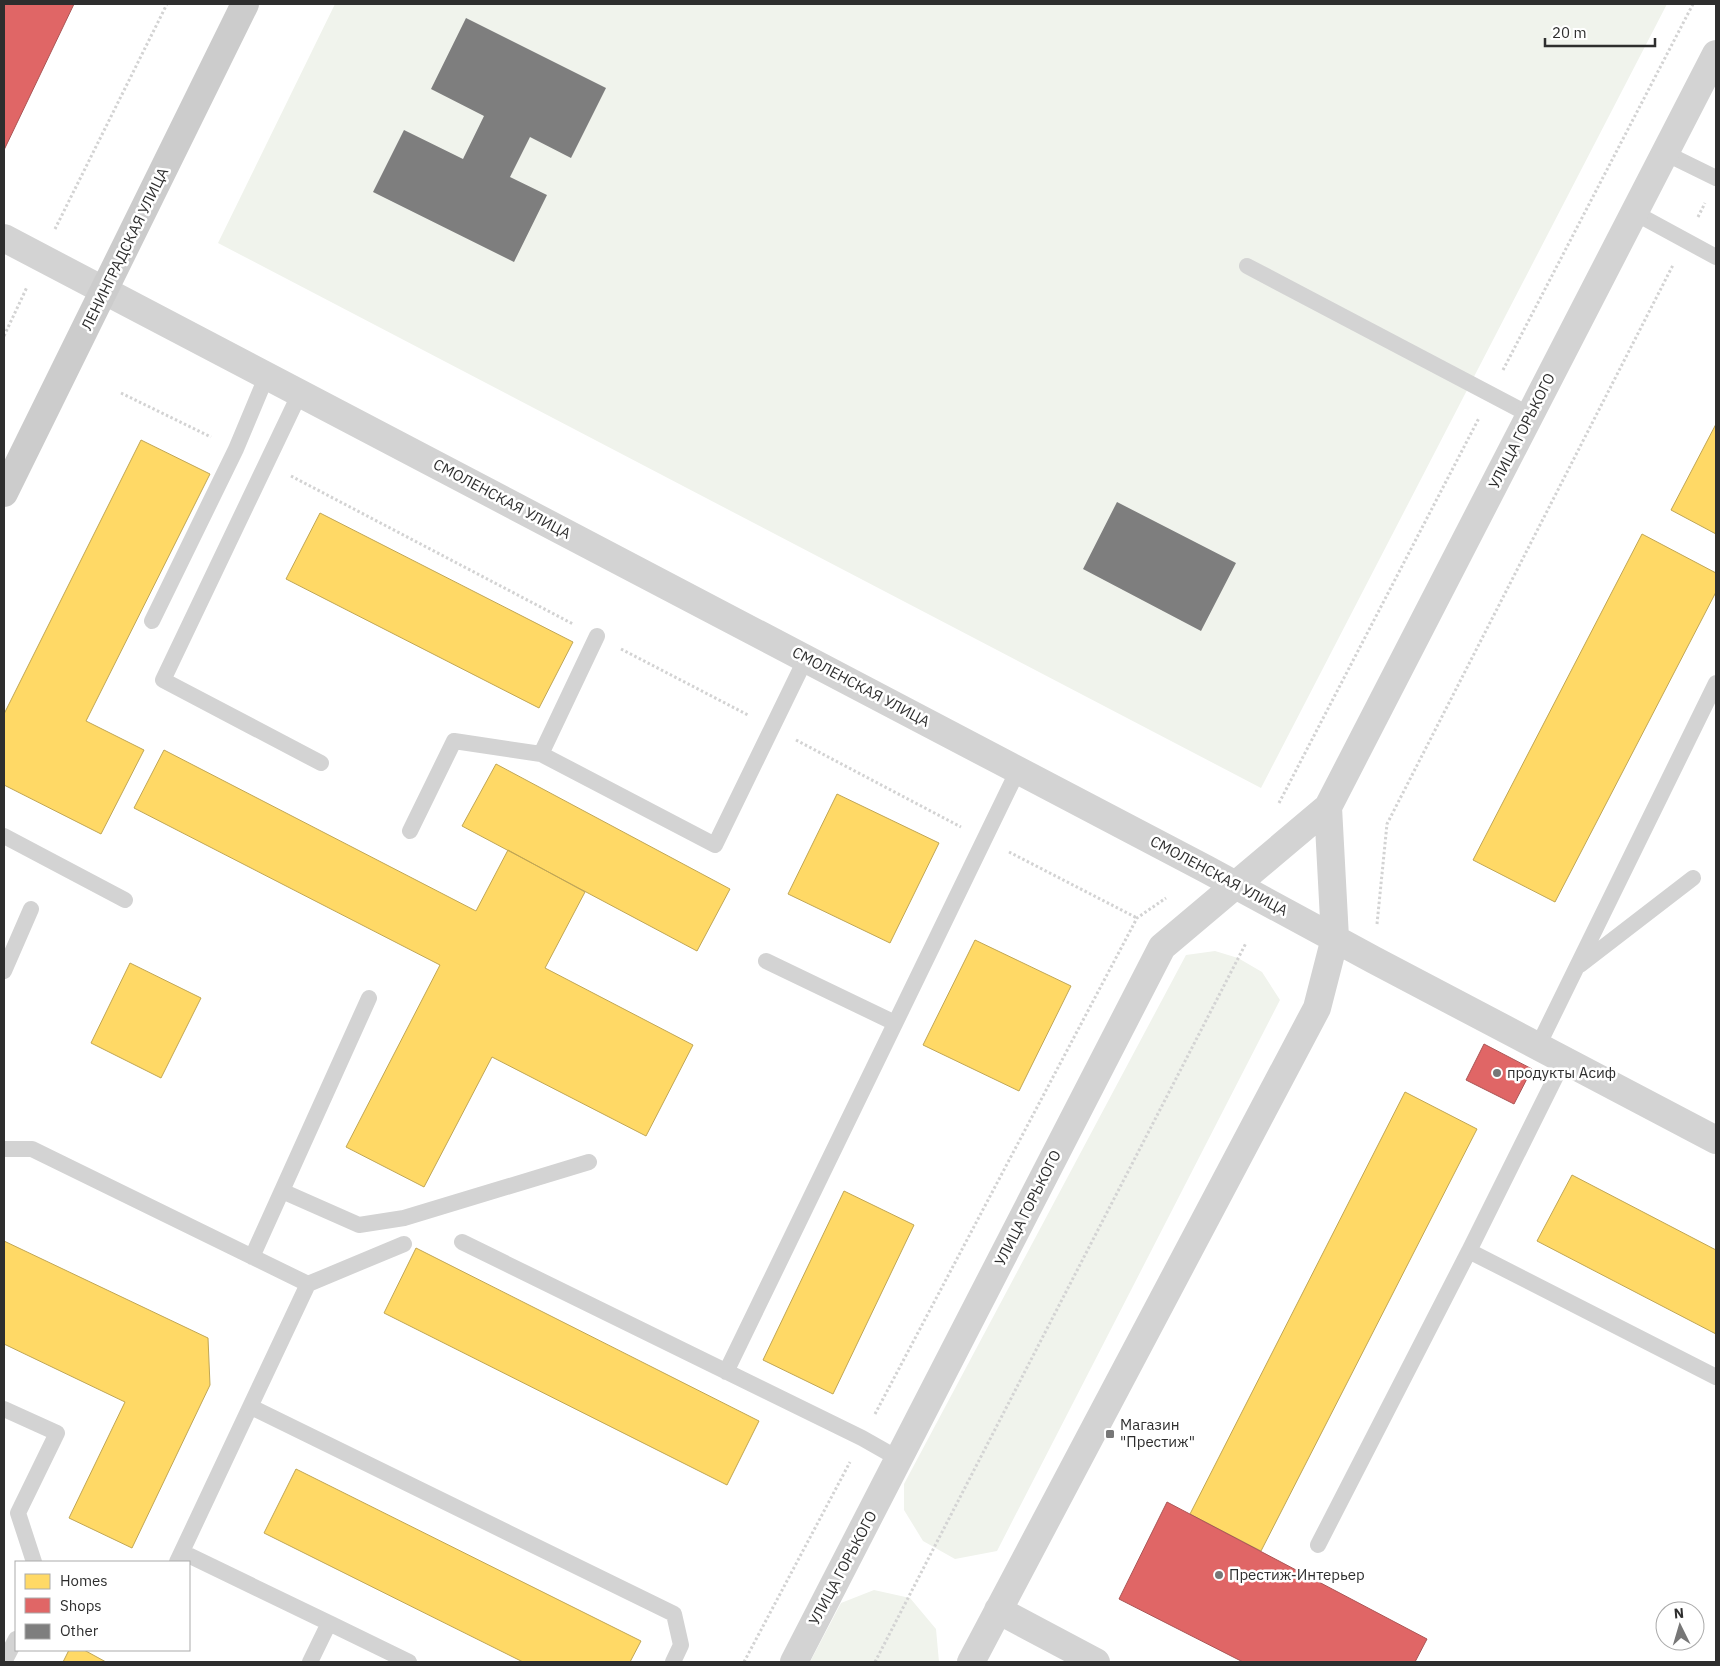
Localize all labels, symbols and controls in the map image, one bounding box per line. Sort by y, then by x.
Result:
scale bar [1545,15,1655,47]
text: 20 m [1552,23,1587,42]
street label: ЛЕНИНГРАДСКАЯ УЛИЦА [77,164,172,333]
street label: УЛИЦА ГОРЬКОГО [1484,370,1559,492]
street label: СМОЛЕНСКАЯ УЛИЦА [430,454,575,543]
street label: СМОЛЕНСКАЯ УЛИЦА [789,642,934,731]
street label: СМОЛЕНСКАЯ УЛИЦА [1147,831,1292,920]
place label: продукты Асиф [1507,1063,1616,1082]
marker: продукты Асиф [1491,1067,1503,1079]
street label: УЛИЦА ГОРЬКОГО [990,1147,1065,1269]
place label: Магазин "Престиж" [1120,1415,1195,1451]
marker: Магазин "Престиж" [1104,1428,1116,1440]
street label: УЛИЦА ГОРЬКОГО [804,1507,881,1628]
legend [15,1561,190,1651]
place label: Престиж-Интерьер [1229,1565,1365,1584]
marker: Престиж-Интерьер [1213,1569,1225,1581]
text: Homes [60,1571,108,1590]
text: Shops [60,1596,102,1615]
north arrow [1655,1601,1705,1651]
text: N [1673,1604,1685,1622]
text: Other [60,1621,99,1640]

